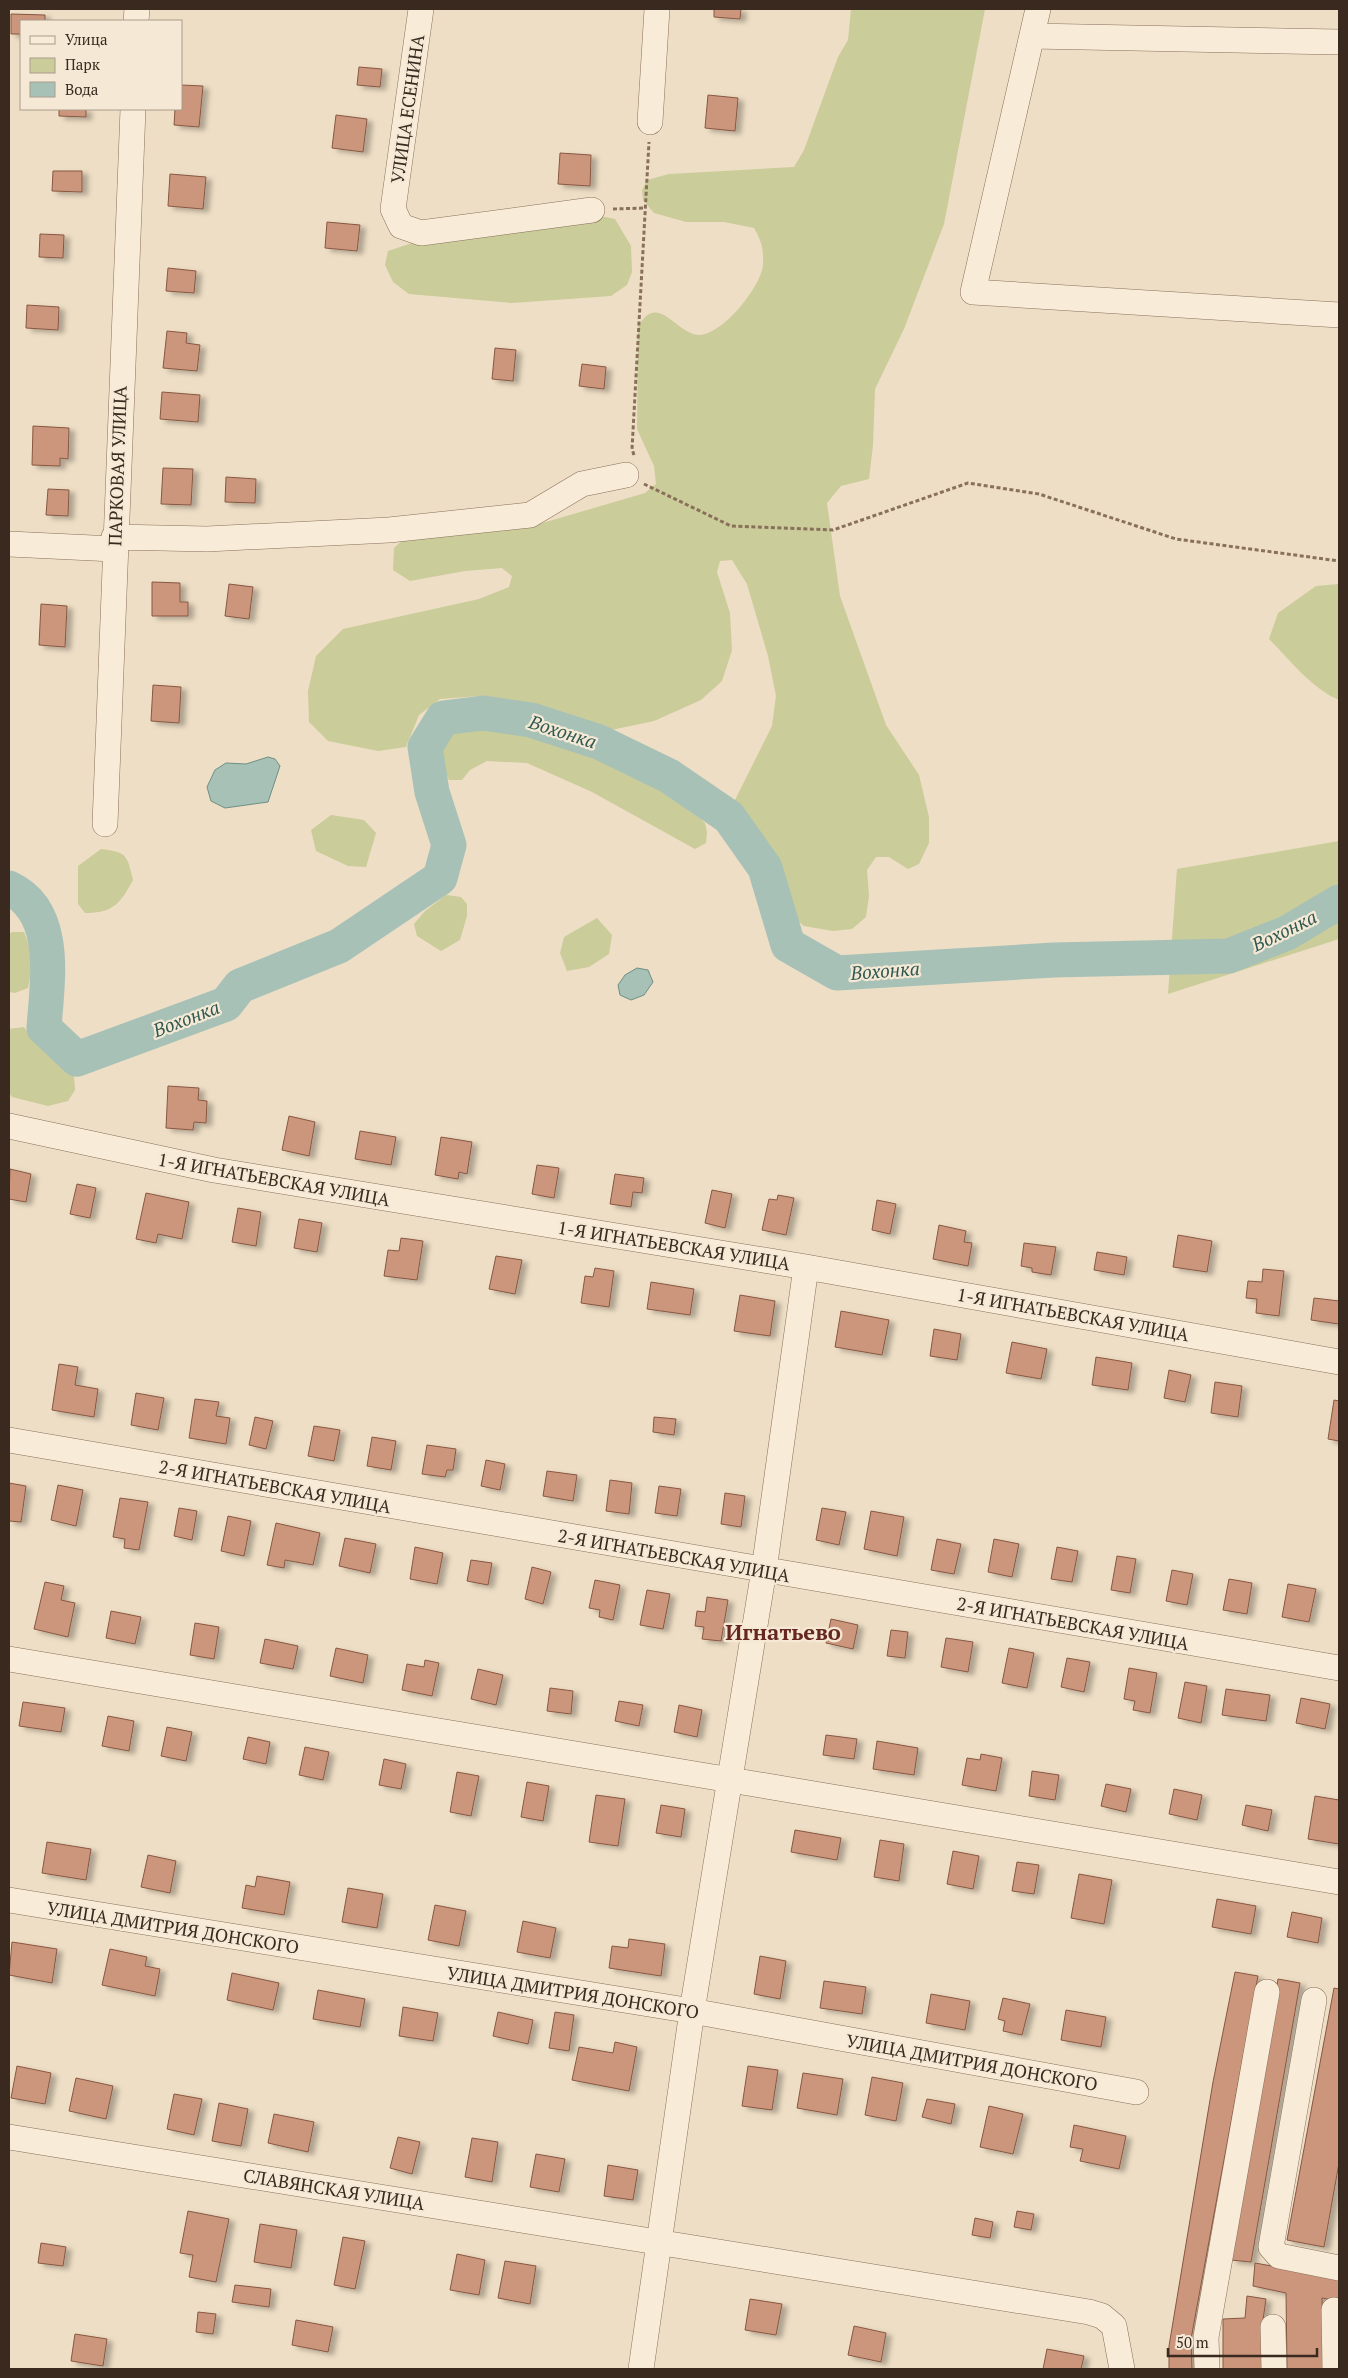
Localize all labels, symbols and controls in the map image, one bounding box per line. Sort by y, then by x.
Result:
legend [20,20,182,110]
text: Улица [65,29,108,49]
street label: УЛИЦА ЕСЕНИНА [385,32,429,185]
text: Парк [65,54,101,74]
text: Вода [65,79,99,99]
street label: ПАРКОВАЯ УЛИЦА [102,385,132,547]
water label: Вохонка [525,708,600,754]
water label: Вохонка [1246,904,1321,957]
water label: Вохонка [849,955,920,985]
water label: Вохонка [148,994,223,1042]
street label: 1-Я ИГНАТЬЕВСКАЯ УЛИЦА [156,1147,393,1211]
street label: 1-Я ИГНАТЬЕВСКАЯ УЛИЦА [556,1215,793,1275]
street label: 1-Я ИГНАТЬЕВСКАЯ УЛИЦА [955,1282,1192,1346]
street label: 2-Я ИГНАТЬЕВСКАЯ УЛИЦА [157,1454,394,1518]
street label: 2-Я ИГНАТЬЕВСКАЯ УЛИЦА [556,1523,793,1587]
street label: 2-Я ИГНАТЬЕВСКАЯ УЛИЦА [955,1591,1192,1655]
district label: Игнатьево [725,1617,841,1646]
street label: УЛИЦА ДМИТРИЯ ДОНСКОГО [45,1895,301,1959]
street label: УЛИЦА ДМИТРИЯ ДОНСКОГО [445,1960,701,2024]
street label: УЛИЦА ДМИТРИЯ ДОНСКОГО [844,2028,1100,2096]
street label: СЛАВЯНСКАЯ УЛИЦА [242,2163,427,2215]
scale bar [1168,2326,1317,2358]
text: 50 m [1176,2332,1209,2352]

